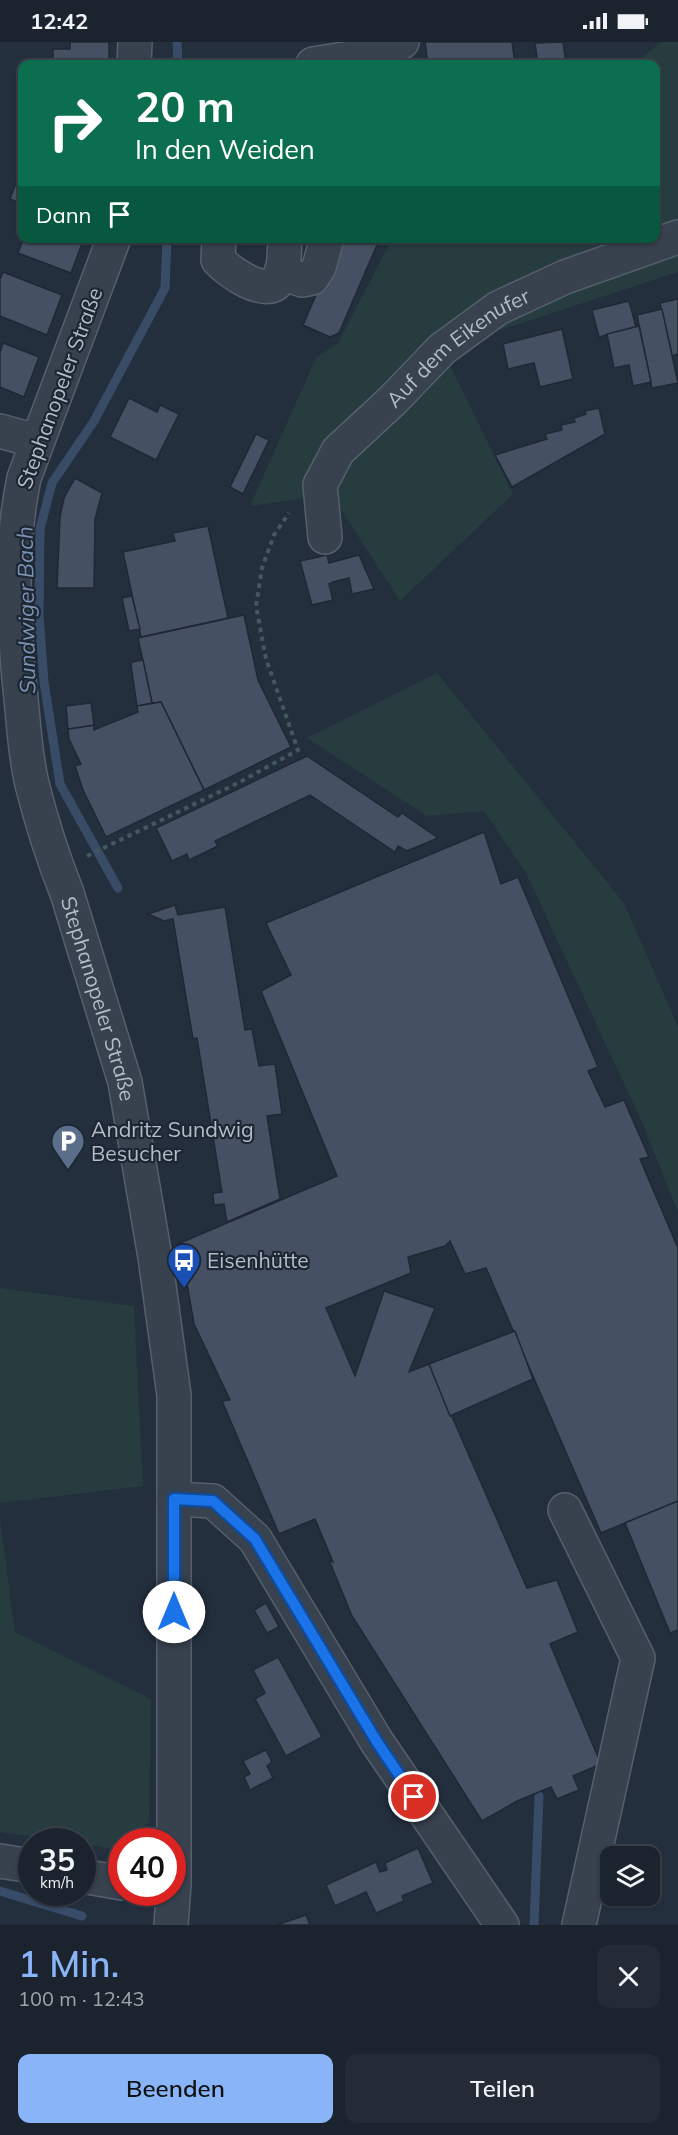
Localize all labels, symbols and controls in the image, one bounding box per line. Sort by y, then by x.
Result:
text: 12:42 [30,7,88,35]
text: 20 m [135,80,235,133]
icon: right [36,84,114,162]
text: In den Weiden [135,132,315,166]
icon: arrive [103,198,136,231]
text: Dann [36,201,91,229]
street label: Auf dem Eikenufer [380,282,534,412]
street label: Stephanopeler Straße [10,284,108,492]
water label: Sundwiger Bach [11,526,41,694]
street label: Stephanopeler Straße [56,893,141,1103]
place label: Andritz Sundwig Besucher [91,1116,254,1166]
parking icon: Andritz Sundwig Besucher [50,1123,86,1170]
bus stop icon: Eisenhütte [166,1242,202,1289]
place label: Eisenhütte [207,1247,309,1273]
position arrow [142,1580,206,1644]
pin [388,1771,439,1822]
icon: arrive [397,1780,430,1813]
speed limit sign: 40 [108,1828,186,1906]
text: 35 [39,1841,75,1879]
map controls [600,1846,660,1906]
button: layers [600,1846,660,1906]
text: km/h [40,1873,74,1892]
text: 1 Min. [18,1941,119,1986]
button: close [597,1945,660,2008]
text: 100 m · 12:43 [18,1986,144,2011]
button: Beenden [18,2054,333,2123]
button: Teilen [345,2054,660,2123]

